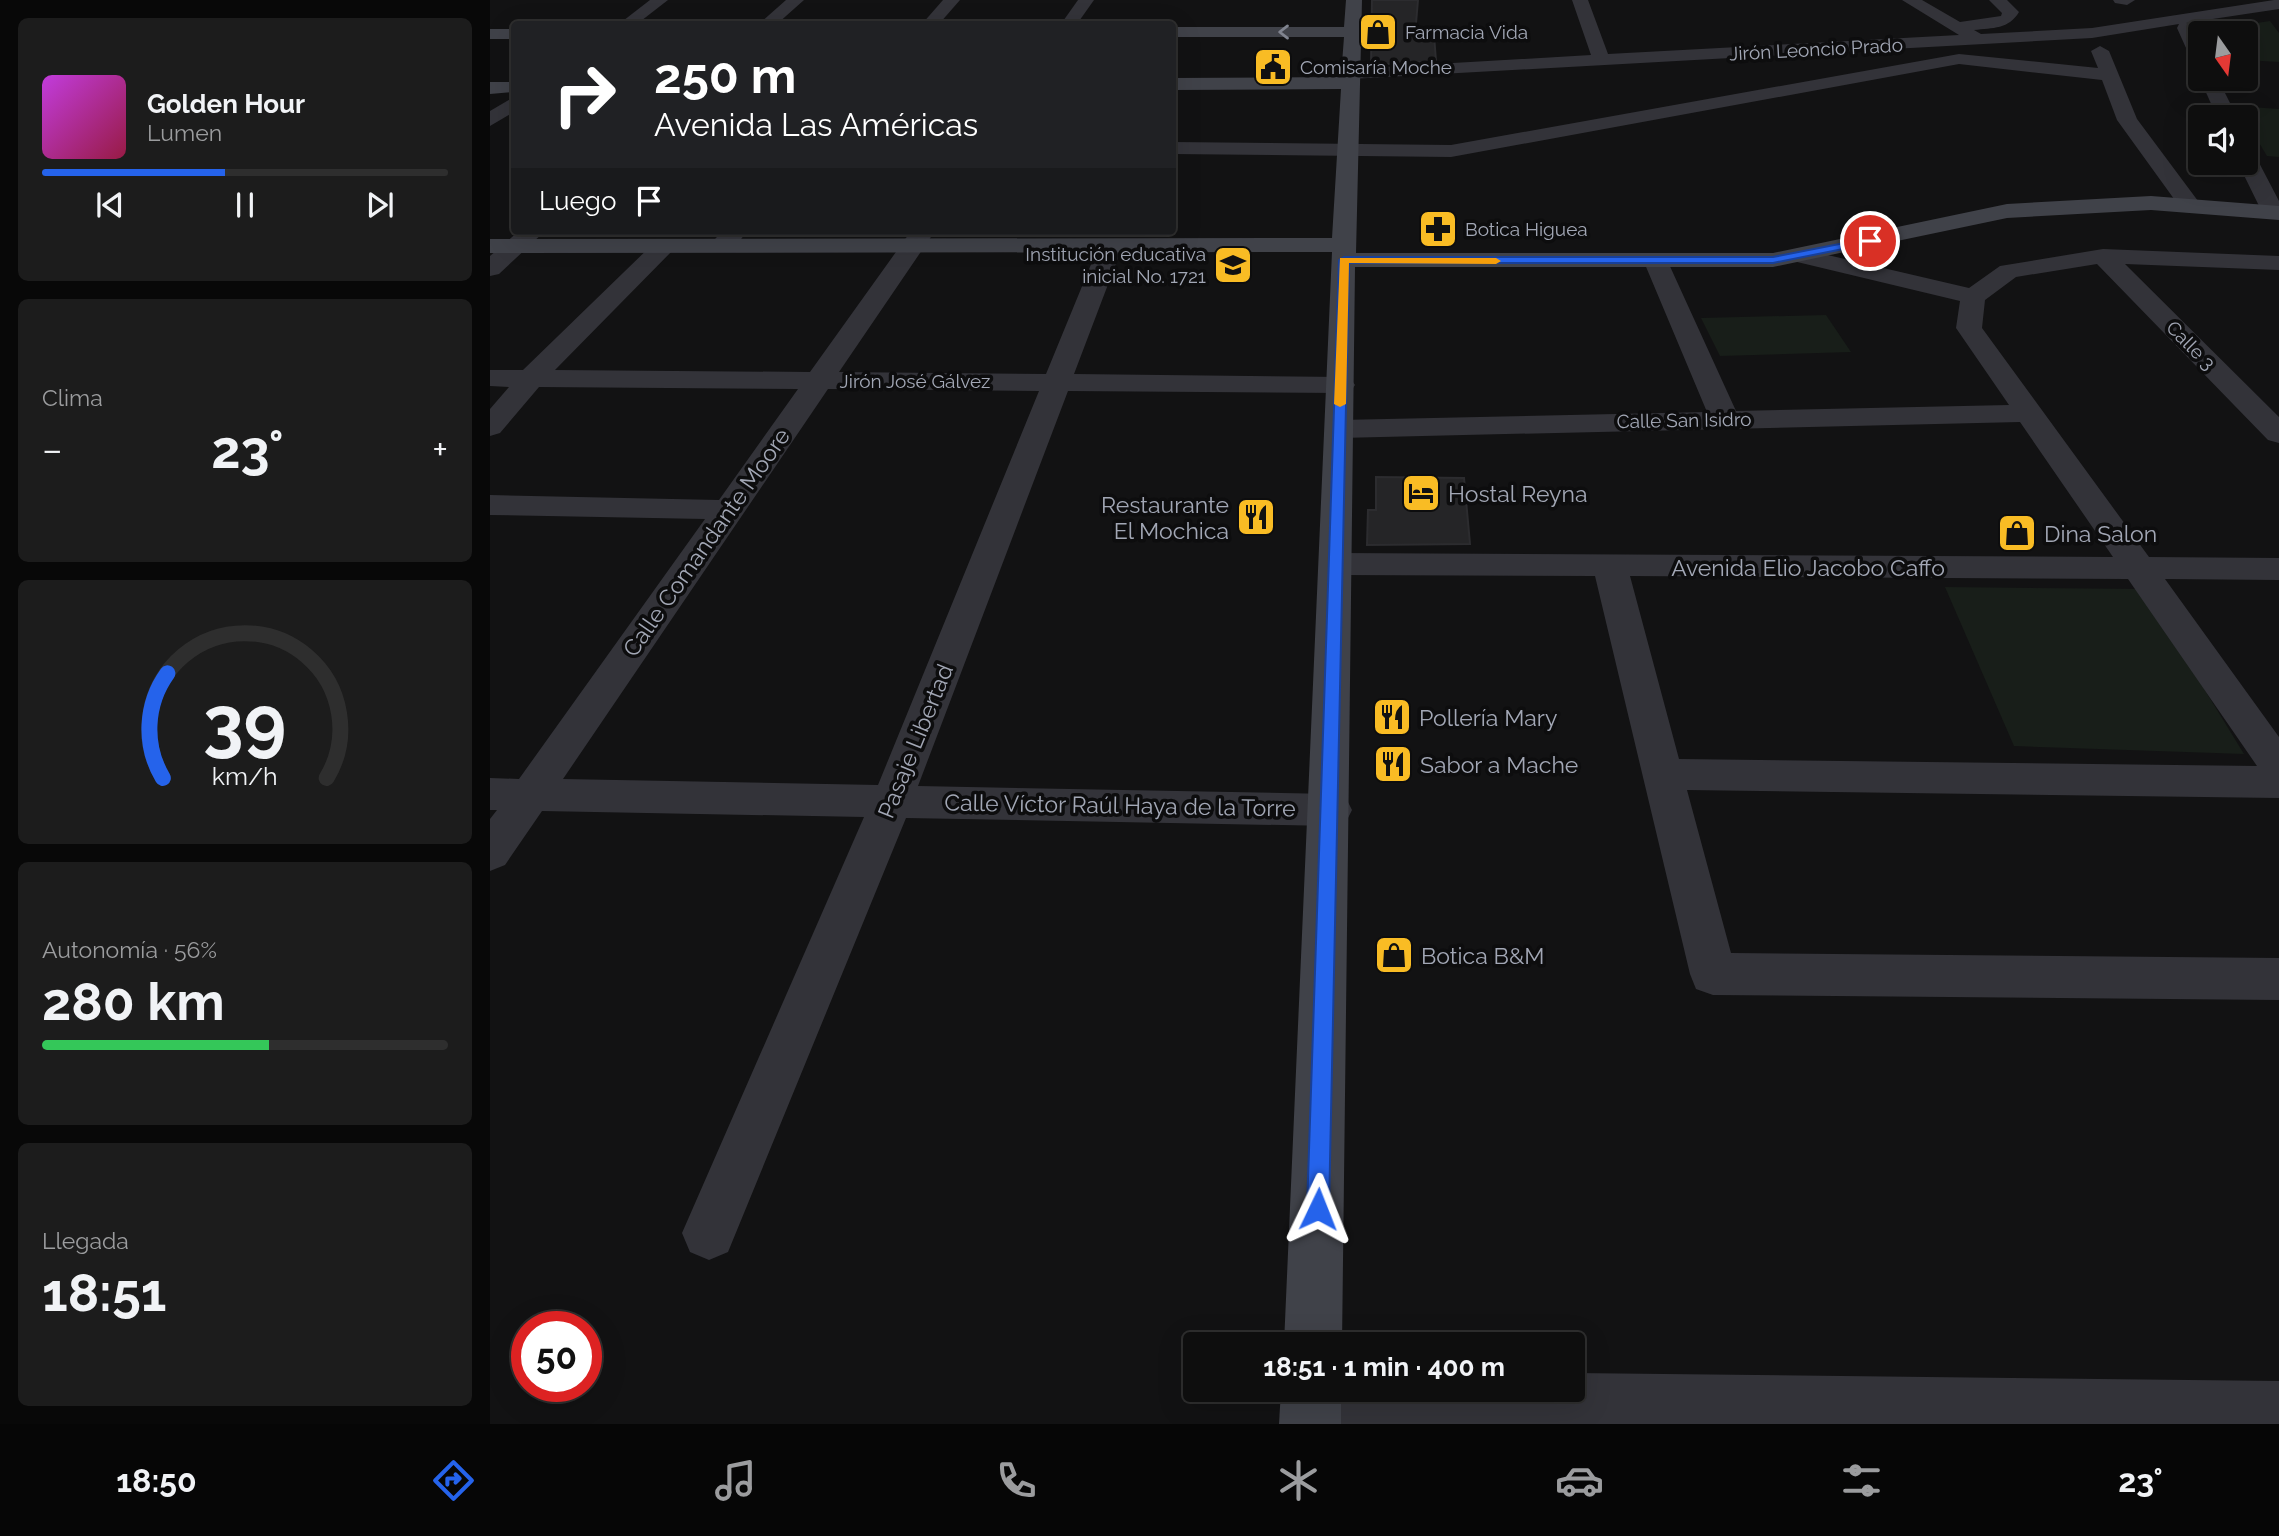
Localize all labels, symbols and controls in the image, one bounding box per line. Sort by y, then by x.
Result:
shop icon: Farmacia Vida [1357,11,1399,53]
place label: Farmacia Vida [1405,21,1528,43]
north arrow [2188,21,2258,91]
map controls [2188,21,2258,175]
one-way arrow [1279,24,1289,40]
street label: Jirón Leoncio Prado [1729,33,1903,65]
public building icon: Comisaría Moche [1252,46,1294,88]
text: 250 m [654,47,796,104]
icon: right [539,49,630,140]
place label: Comisaría Moche [1300,56,1452,78]
text: Golden Hour [147,89,305,119]
button: sound [2188,105,2258,175]
text: Avenida Las Américas [654,106,978,143]
text: Lumen [147,119,222,146]
icon: arrive [630,182,668,220]
icon: previous [91,186,129,224]
icon: pause [226,186,264,224]
icon: next [361,186,399,224]
text: Luego [539,186,616,216]
pharmacy icon: Botica Higuea [1417,208,1459,250]
pin [1840,211,1900,271]
place label: Botica Higuea [1465,218,1588,240]
icon: arrive [1851,222,1889,260]
place label: Institución educativa inicial No. 1721 [1025,243,1206,287]
school or university icon: Institución educativa inicial No. 1721 [1212,244,1254,286]
street label: Calle 3 [2162,316,2220,374]
street label: Jirón José Gálvez [840,370,990,392]
text: Clima [42,384,103,411]
street label: Calle San Isidro [1616,408,1752,432]
text: 23° [211,419,284,480]
street label: Calle Comandante Moore [617,423,795,661]
text: − [42,427,62,472]
text: + [432,427,448,472]
hotel icon: Hostal Reyna [1400,472,1442,514]
place label: Hostal Reyna [1448,480,1587,507]
place label: Restaurante El Mochica [1101,491,1229,544]
restaurant icon: Restaurante El Mochica [1235,496,1277,538]
shop icon: Dina Salon [1996,512,2038,554]
place label: Dina Salon [2044,520,2157,547]
street label: Avenida Elio Jacobo Caffo [1671,554,1945,581]
street label: Pasaje Libertad [872,660,958,822]
text: 39 [203,680,287,765]
restaurant icon: Pollería Mary [1371,696,1413,738]
place label: Pollería Mary [1419,704,1557,731]
restaurant icon: Sabor a Mache [1372,743,1414,785]
place label: Sabor a Mache [1420,751,1578,778]
text: km/h [212,761,278,791]
street label: Calle Víctor Raúl Haya de la Torre [944,788,1296,822]
shop icon: Botica B&M [1373,934,1415,976]
text: Autonomía · 56% [42,936,217,963]
place label: Botica B&M [1421,942,1544,969]
text: 280 km [42,971,225,1032]
position arrow [1281,1172,1355,1246]
text: Llegada [42,1227,129,1254]
text: 18:51 [42,1262,166,1323]
speed limit sign: 50 [511,1311,602,1402]
text: 18:51 · 1 min · 400 m [1263,1352,1505,1382]
icon: directions [429,1456,478,1505]
icon: music [711,1456,760,1505]
icon: phone [992,1456,1041,1505]
icon: climate [1274,1456,1323,1505]
icon: car [1555,1456,1604,1505]
icon: filters [1837,1456,1886,1505]
text: 18:50 [116,1462,197,1499]
text: 23° [2118,1462,2163,1499]

